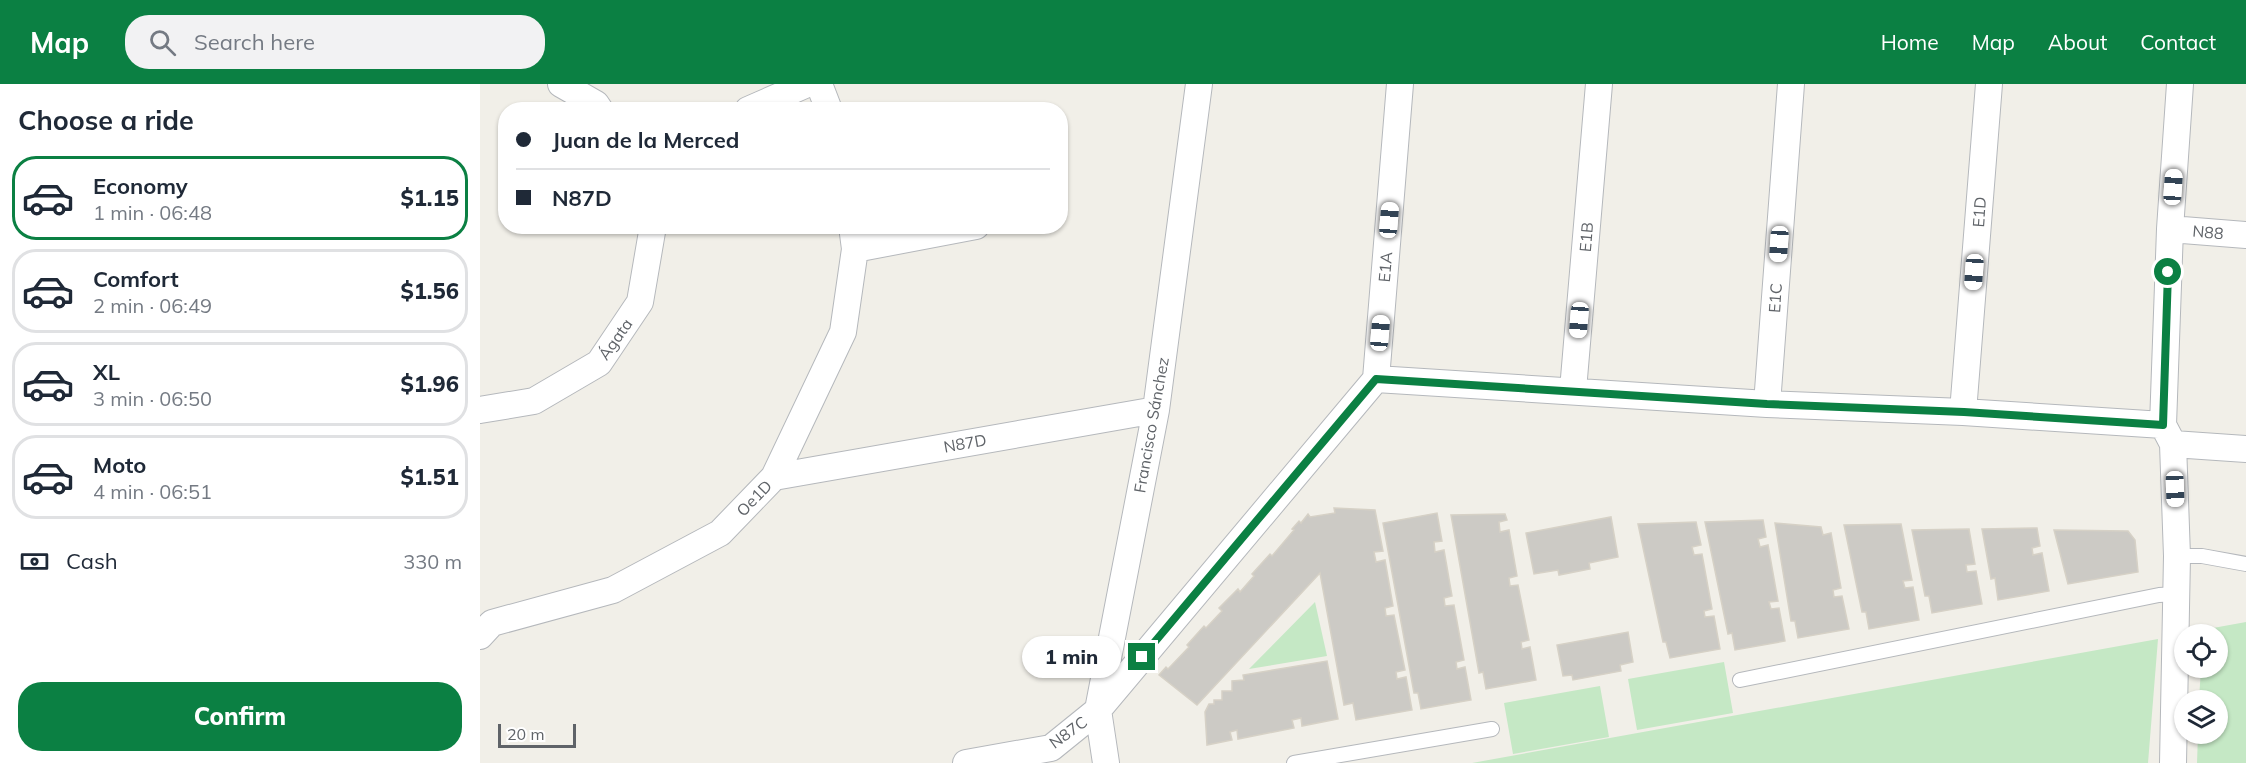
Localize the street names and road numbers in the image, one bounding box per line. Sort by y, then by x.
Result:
street label: E1D [1968,196,1990,228]
street label: E1B [1575,221,1597,253]
street label: N88 [2192,221,2224,243]
street label: E1A [1374,251,1396,283]
street label: E1C [1764,282,1786,314]
street label: Ágata [594,314,636,364]
street label: Francisco Sánchez [1129,356,1173,494]
street label: N87D [942,429,988,457]
street label: Oe1D [732,476,776,520]
street label: N87C [1045,712,1091,752]

